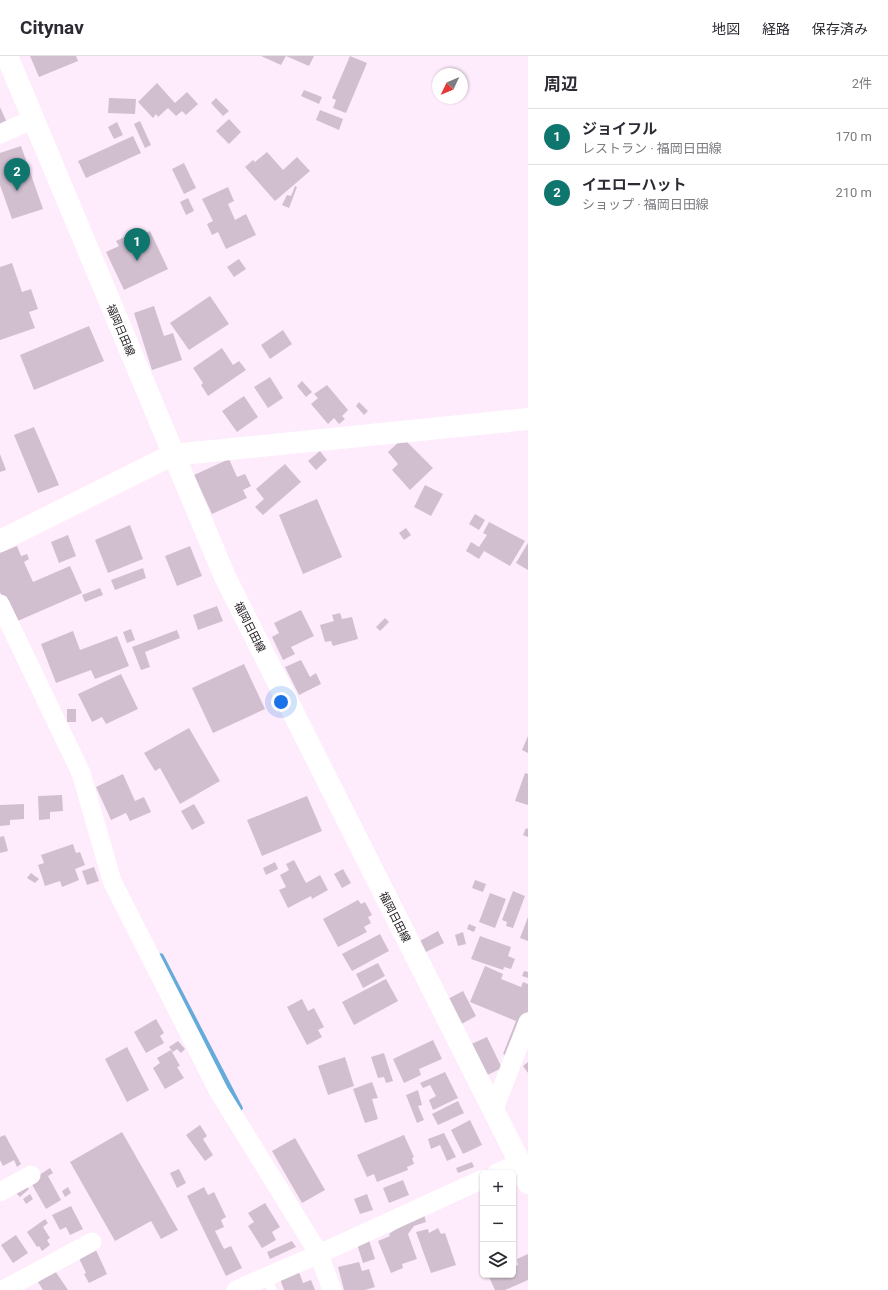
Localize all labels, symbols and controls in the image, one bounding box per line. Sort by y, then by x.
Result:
text: Citynav [20,16,84,39]
text: 地図 [712,21,740,37]
text: 経路 [762,21,790,37]
text: 保存済み [812,21,868,37]
north arrow [432,68,468,104]
text: 周辺 [544,74,578,94]
text: 2件 [852,76,872,91]
text: ジョイフル [582,120,657,138]
text: 1 [553,129,561,144]
text: 170 m [835,129,872,144]
text: レストラン · 福岡日田線 [582,141,722,156]
pin: 2 [4,158,30,191]
text: イエローハット [582,176,687,194]
text: 2 [553,185,561,200]
text: 210 m [835,185,872,200]
text: ショップ · 福岡日田線 [582,197,709,212]
pin: 1 [124,228,150,261]
street label: 福岡日田線 [104,302,137,358]
street label: 福岡日田線 [231,600,268,655]
your location [271,692,291,712]
street label: 福岡日田線 [376,890,413,945]
map controls [480,1170,516,1278]
button: + [480,1170,516,1206]
button: − [480,1206,516,1242]
button: layers [480,1242,516,1278]

